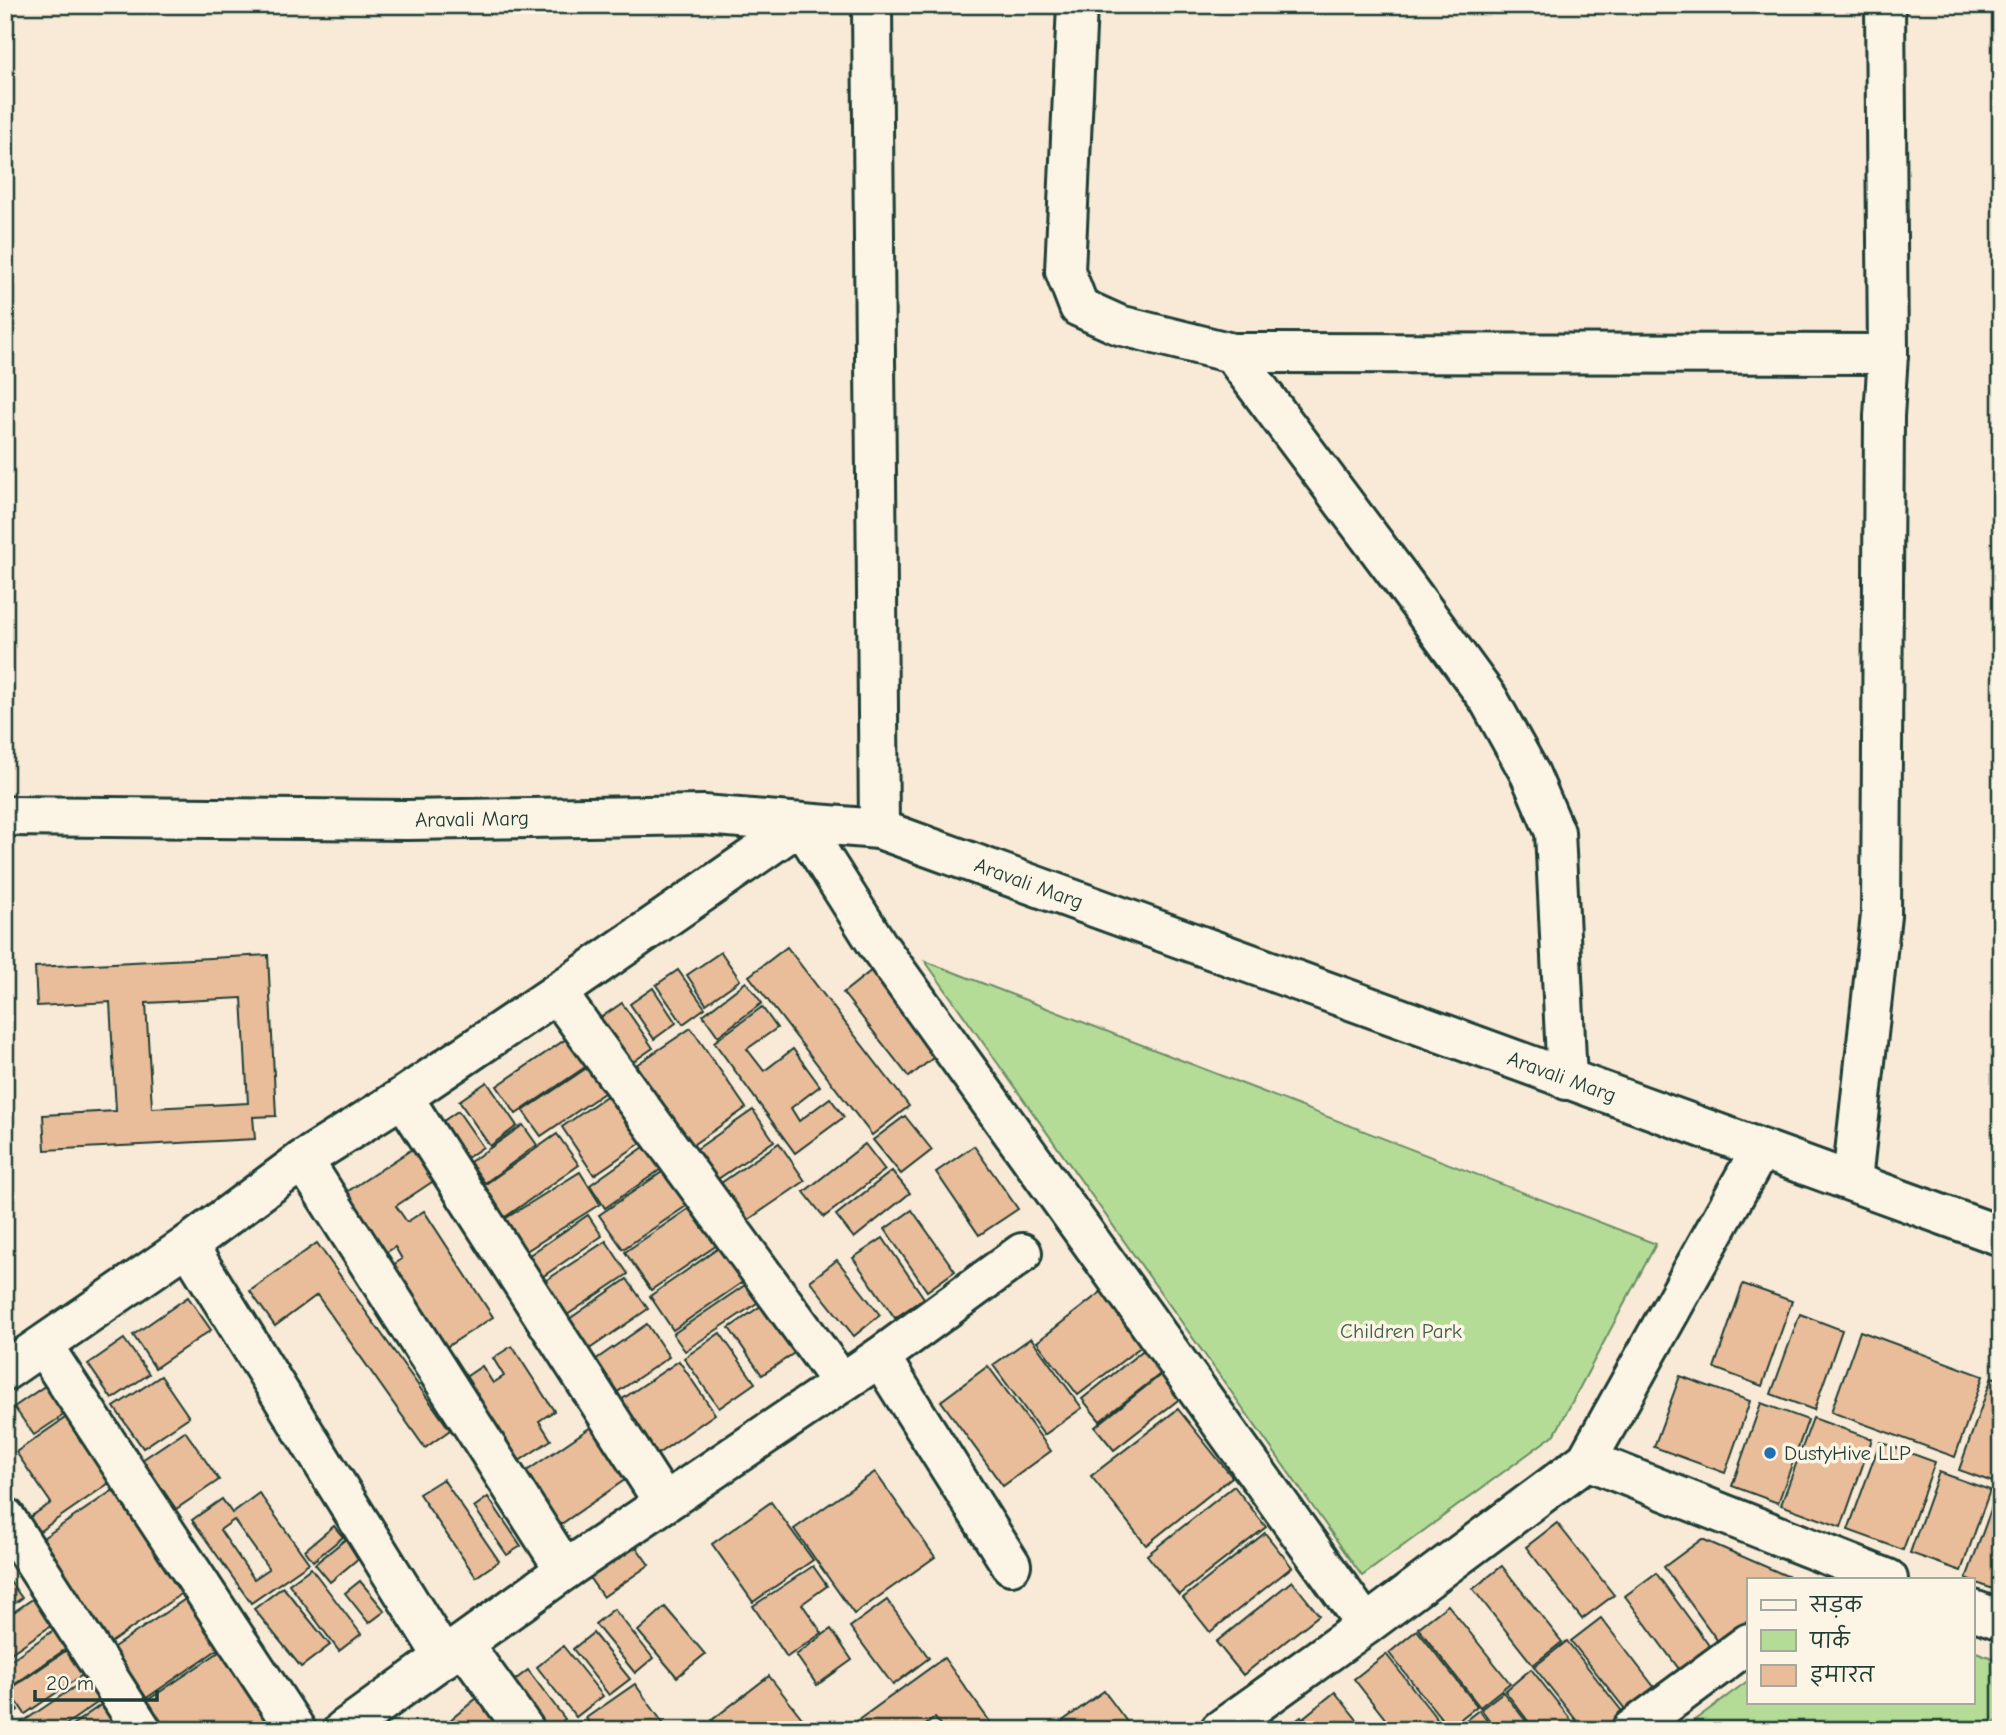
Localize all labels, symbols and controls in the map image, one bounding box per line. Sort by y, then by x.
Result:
street label: Aravali Marg [415,806,529,832]
street label: Aravali Marg [971,853,1086,914]
street label: Aravali Marg [1504,1046,1619,1107]
park label: Children Park [1340,1319,1462,1343]
place label: DustyHive LLP [1784,1441,1911,1465]
marker: DustyHive LLP [1762,1445,1778,1461]
legend [1747,1578,1974,1704]
text: सड़क [1809,1593,1863,1618]
text: पार्क [1809,1624,1851,1653]
scale bar [35,1658,158,1702]
text: इमारत [1810,1663,1876,1687]
text: 20 m [46,1671,94,1695]

